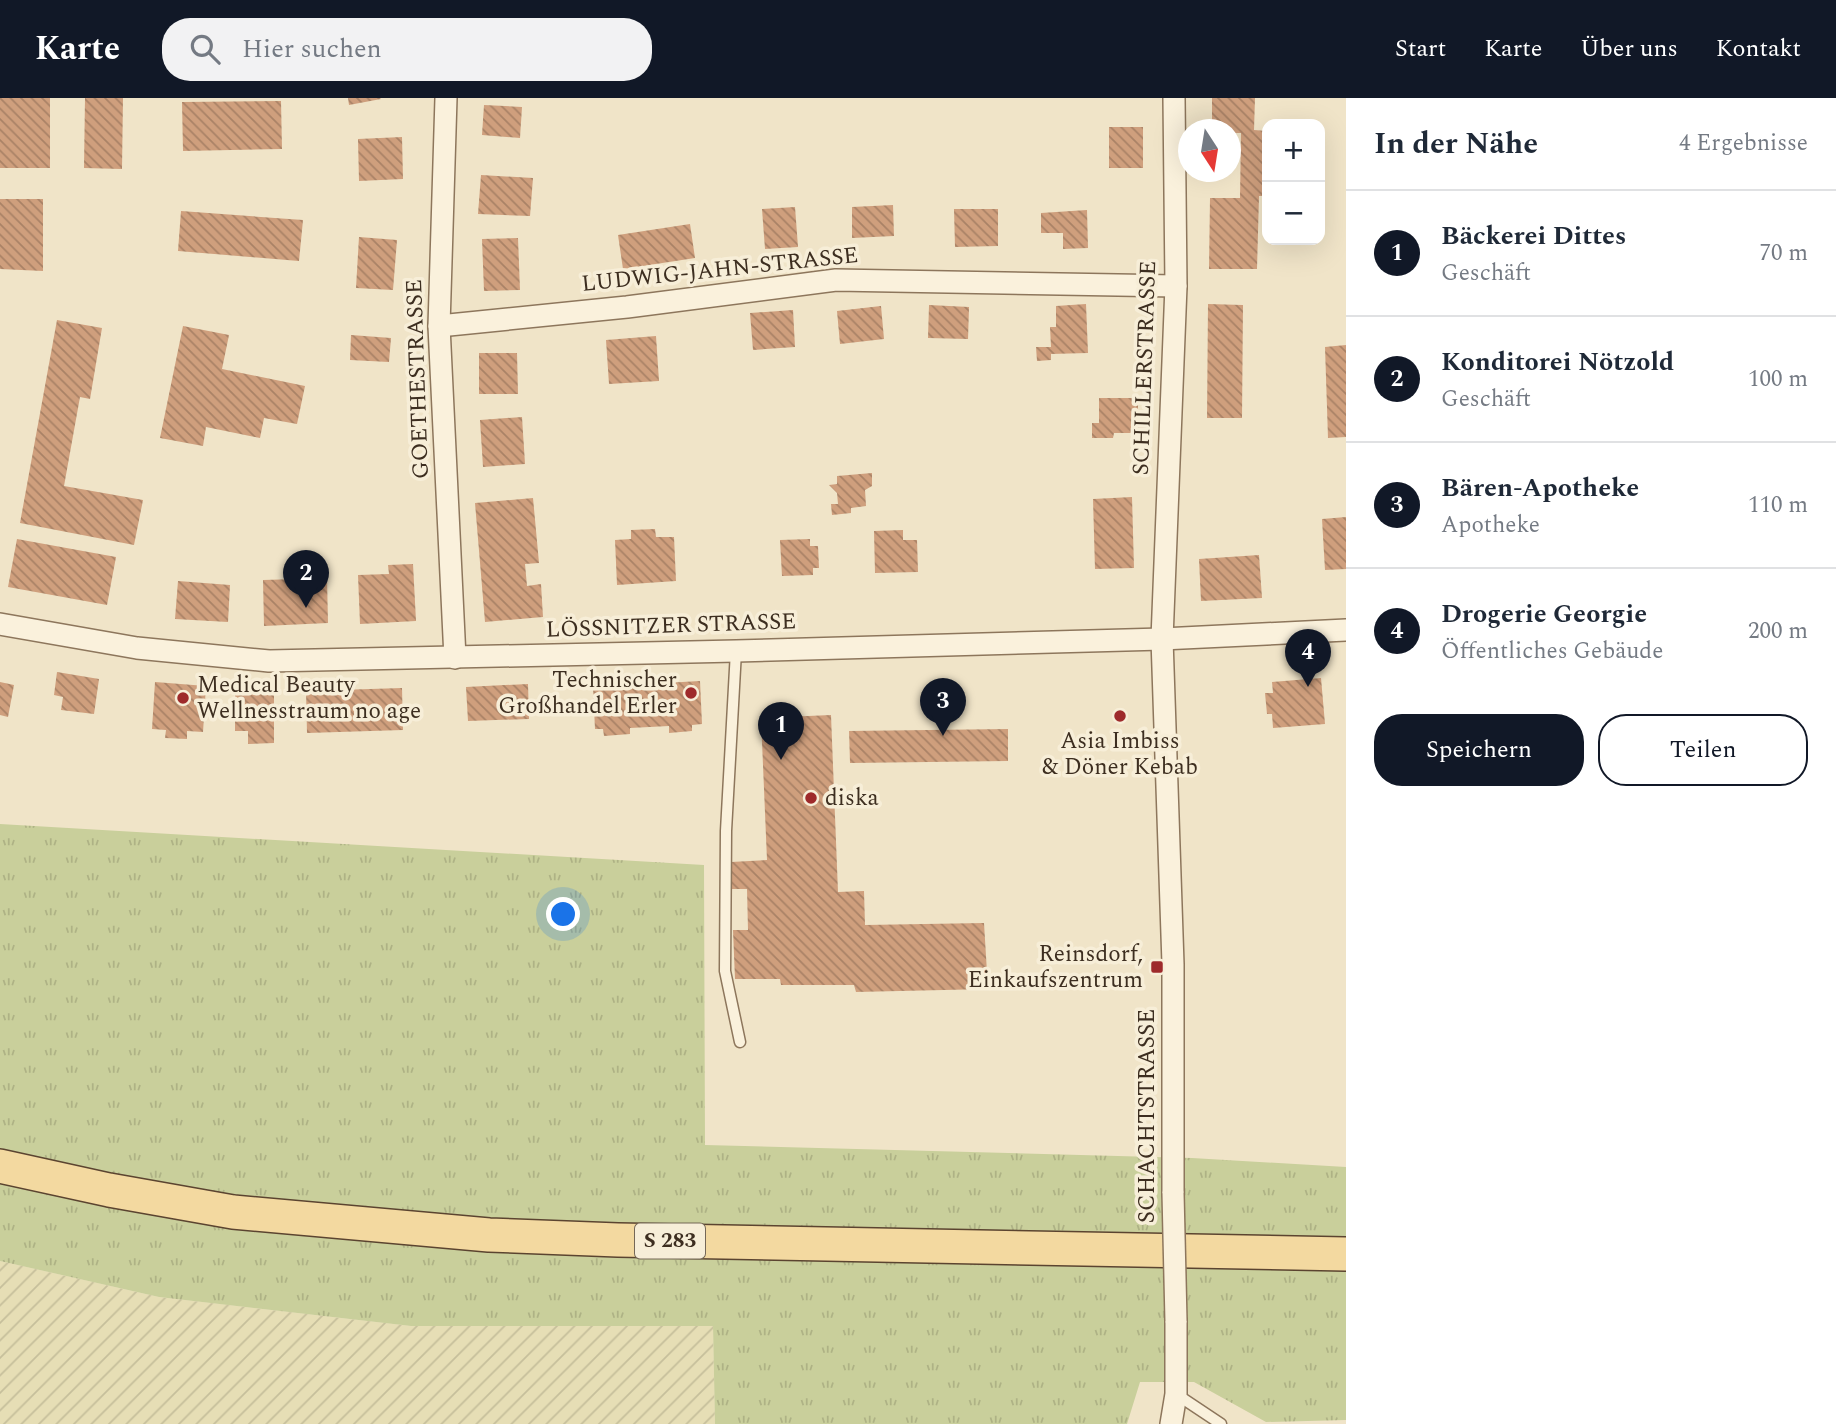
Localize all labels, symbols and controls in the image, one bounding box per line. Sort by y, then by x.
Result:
search box [162,18,652,81]
text: Karte [35,24,120,74]
text: Hier suchen [242,29,382,69]
icon: search [186,30,224,68]
text: Start [1395,31,1446,67]
text: Karte [1484,31,1542,67]
text: Über uns [1580,31,1678,67]
text: Kontakt [1716,31,1801,67]
north arrow [1178,119,1241,182]
map controls [1262,119,1325,245]
button: + [1262,119,1325,182]
text: In der Nähe [1374,121,1538,167]
text: 4 Ergebnisse [1679,126,1808,161]
button: − [1262,182,1325,245]
text: Bäckerei Dittes [1441,216,1626,256]
text: 1 [1391,236,1403,271]
text: 70 m [1759,236,1808,271]
street label: LUDWIG-JAHN-STRASSE [580,238,860,302]
text: Geschäft [1441,256,1531,291]
street label: SCHILLERSTRASSE [1124,260,1166,476]
street label: GOETHESTRASSE [397,278,439,480]
text: Konditorei Nötzold [1441,342,1674,382]
text: 2 [1391,362,1403,397]
text: 100 m [1748,362,1808,397]
text: Geschäft [1441,382,1531,417]
text: Bären-Apotheke [1441,468,1639,508]
text: 3 [1391,488,1403,523]
text: 110 m [1748,488,1808,523]
text: Apotheke [1441,508,1540,543]
pin: 2 [283,550,329,608]
text: Drogerie Georgie [1441,594,1647,634]
street label: LÖSSNITZER STRASSE [545,604,797,648]
text: 4 [1391,614,1403,649]
text: 200 m [1748,614,1808,649]
pin: 4 [1285,629,1331,687]
text: Öffentliches Gebäude [1441,634,1663,669]
place label: Technischer Großhandel Erler [498,663,677,724]
place label: Medical Beauty Wellnesstraum no age [197,668,421,729]
pin: 3 [920,678,966,736]
marker: Technischer Großhandel Erler [683,685,699,701]
marker: Medical Beauty Wellnesstraum no age [175,690,191,706]
pin: 1 [758,702,804,760]
marker: Asia Imbiss & Döner Kebab [1112,708,1128,724]
button: Speichern [1374,714,1584,786]
button: Teilen [1598,714,1808,786]
place label: Asia Imbiss & Döner Kebab [1042,724,1198,785]
place label: diska [825,781,879,816]
marker: diska [803,790,819,806]
your location [546,897,580,931]
place label: Reinsdorf, Einkaufszentrum [968,937,1143,998]
marker: Reinsdorf, Einkaufszentrum [1149,959,1165,975]
street label: SCHACHTSTRASSE [1130,1009,1165,1223]
road number: S 283 [635,1224,705,1258]

